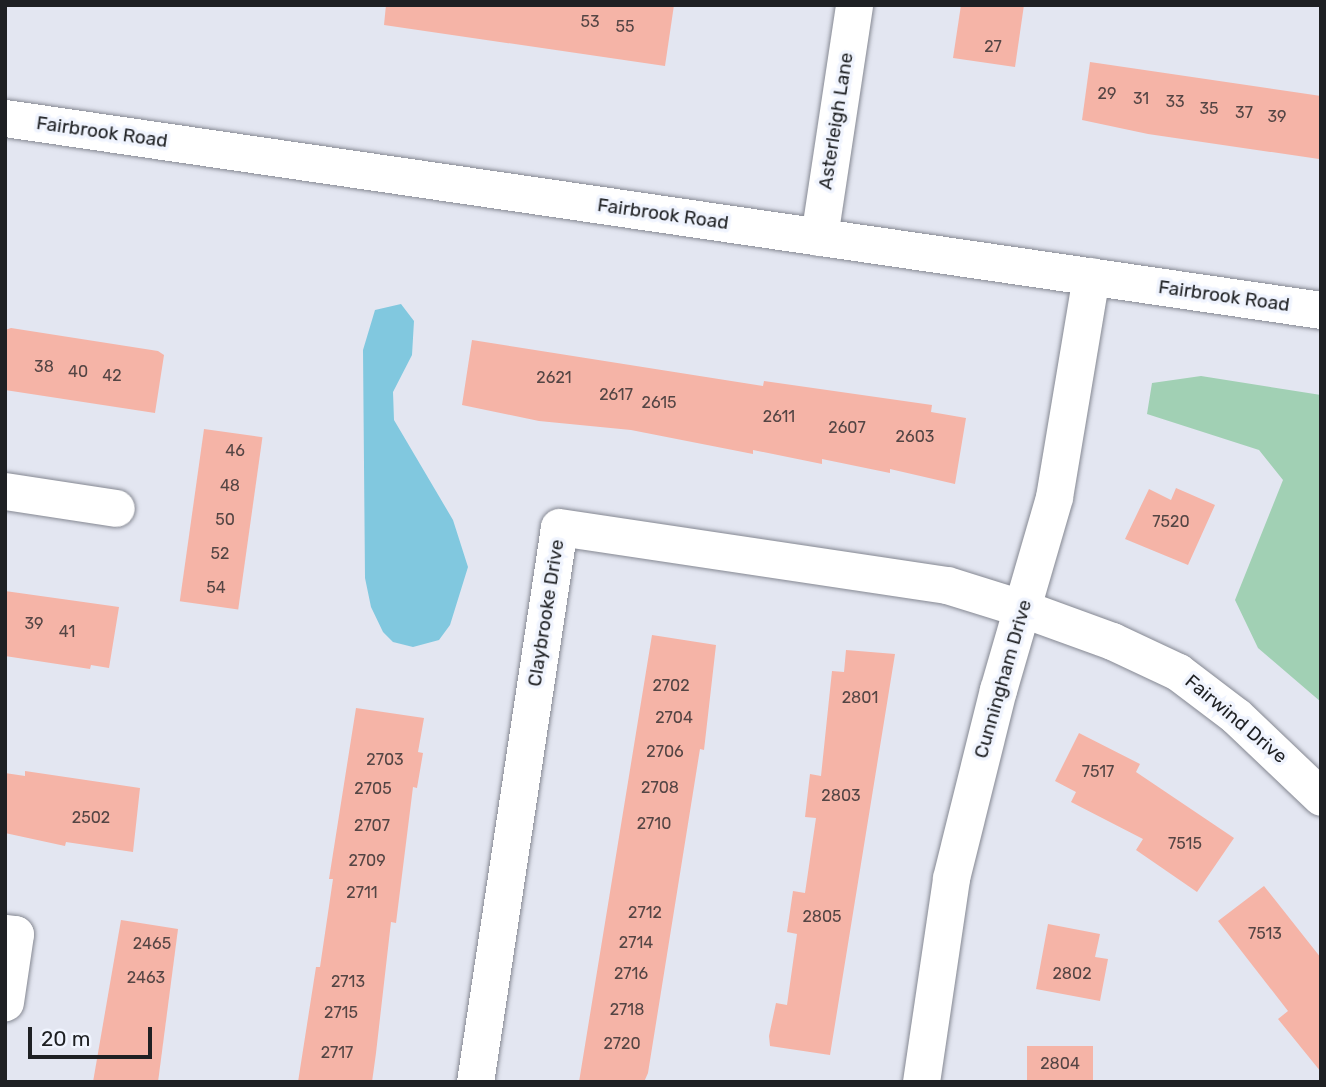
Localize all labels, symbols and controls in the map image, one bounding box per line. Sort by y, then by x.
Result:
house number: 53 [580,12,600,32]
house number: 55 [615,17,635,37]
house number: 27 [984,37,1002,57]
street label: Asterleigh Lane [814,51,858,191]
house number: 29 [1098,84,1116,104]
house number: 31 [1133,89,1149,109]
house number: 33 [1165,92,1185,112]
house number: 35 [1199,99,1219,119]
house number: 37 [1235,103,1253,123]
house number: 39 [1267,107,1287,127]
street label: Fairbrook Road [35,111,169,153]
street label: Fairbrook Road [596,193,730,235]
street label: Fairbrook Road [1157,275,1291,317]
house number: 38 [34,357,54,377]
house number: 40 [68,362,88,382]
house number: 42 [102,366,122,386]
house number: 2621 [536,368,572,388]
house number: 2617 [599,385,633,405]
house number: 2615 [641,393,677,413]
house number: 2611 [763,407,795,427]
house number: 2607 [828,418,866,438]
house number: 2603 [896,427,934,447]
house number: 46 [225,441,245,461]
house number: 48 [220,476,240,496]
house number: 50 [215,510,235,530]
house number: 7520 [1152,512,1190,532]
street label: Claybrooke Drive [523,538,569,688]
house number: 52 [211,544,229,564]
house number: 54 [206,578,226,598]
street label: Cunningham Drive [969,597,1037,761]
house number: 39 [24,614,44,634]
house number: 41 [59,622,75,642]
street label: Fairwind Drive [1180,670,1292,768]
house number: 2702 [652,676,690,696]
house number: 2801 [842,688,878,708]
house number: 2704 [655,708,693,728]
house number: 2706 [646,742,684,762]
house number: 2703 [366,750,404,770]
house number: 7517 [1082,762,1114,782]
house number: 2708 [641,778,679,798]
house number: 2705 [354,779,392,799]
house number: 2803 [821,786,861,806]
house number: 2502 [72,808,110,828]
house number: 2710 [637,814,671,834]
house number: 2707 [354,816,390,836]
house number: 7515 [1168,834,1202,854]
house number: 2709 [348,851,386,871]
house number: 2711 [346,883,378,903]
house number: 2712 [628,903,662,923]
house number: 2805 [802,907,842,927]
house number: 7513 [1248,924,1282,944]
house number: 2714 [619,933,653,953]
house number: 2465 [133,934,171,954]
house number: 2716 [614,964,648,984]
house number: 2802 [1052,964,1092,984]
house number: 2463 [127,968,165,988]
house number: 2713 [331,972,365,992]
house number: 2718 [610,1000,644,1020]
house number: 2715 [324,1003,358,1023]
scale bar [32,1014,156,1058]
text: 20 m [41,1026,90,1051]
house number: 2720 [603,1034,641,1054]
house number: 2717 [321,1043,353,1063]
house number: 2804 [1040,1054,1080,1074]

